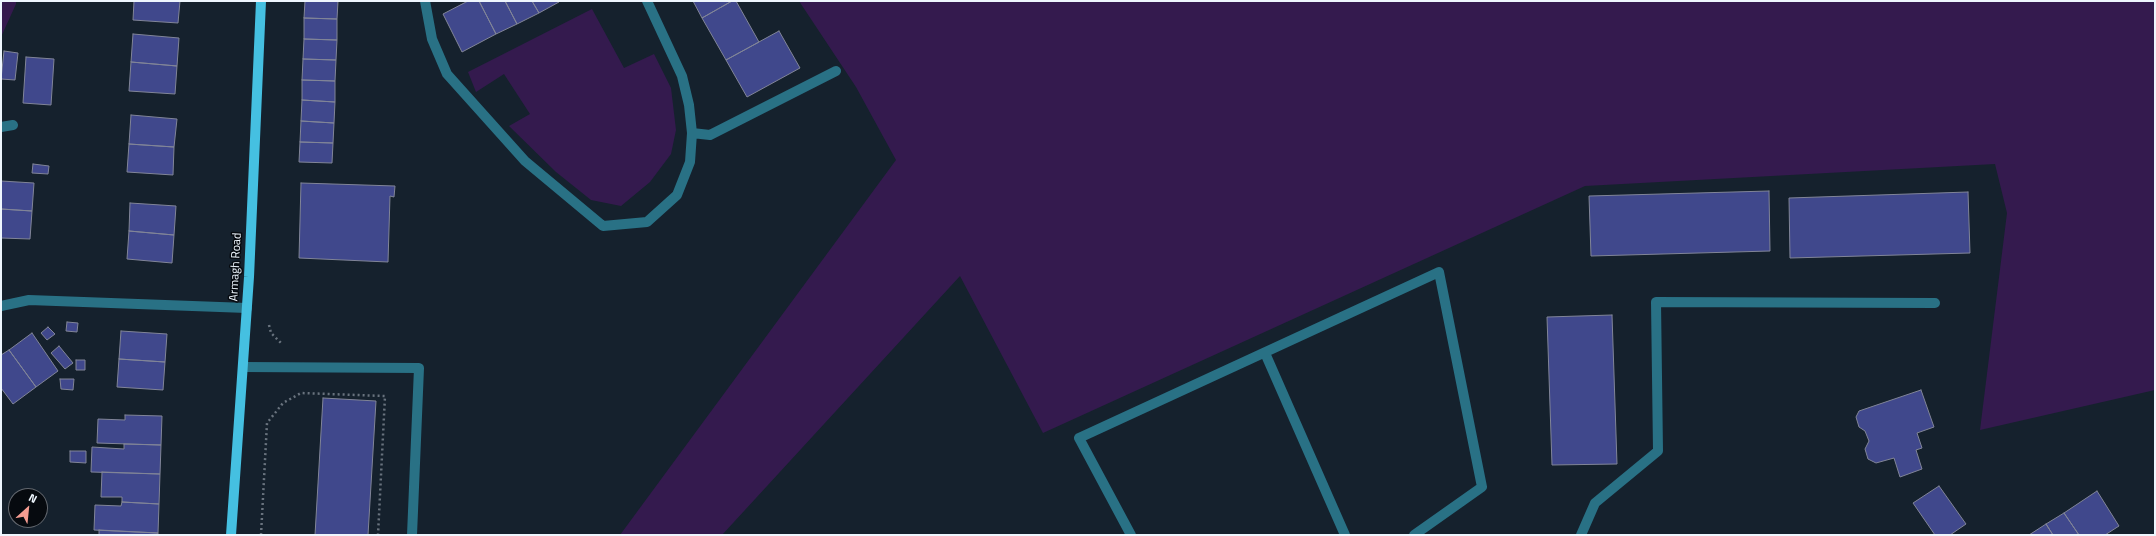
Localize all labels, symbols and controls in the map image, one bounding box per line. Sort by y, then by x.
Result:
street label: Armagh Road [227,232,245,302]
north arrow [8,488,48,528]
text: N [26,489,40,507]

